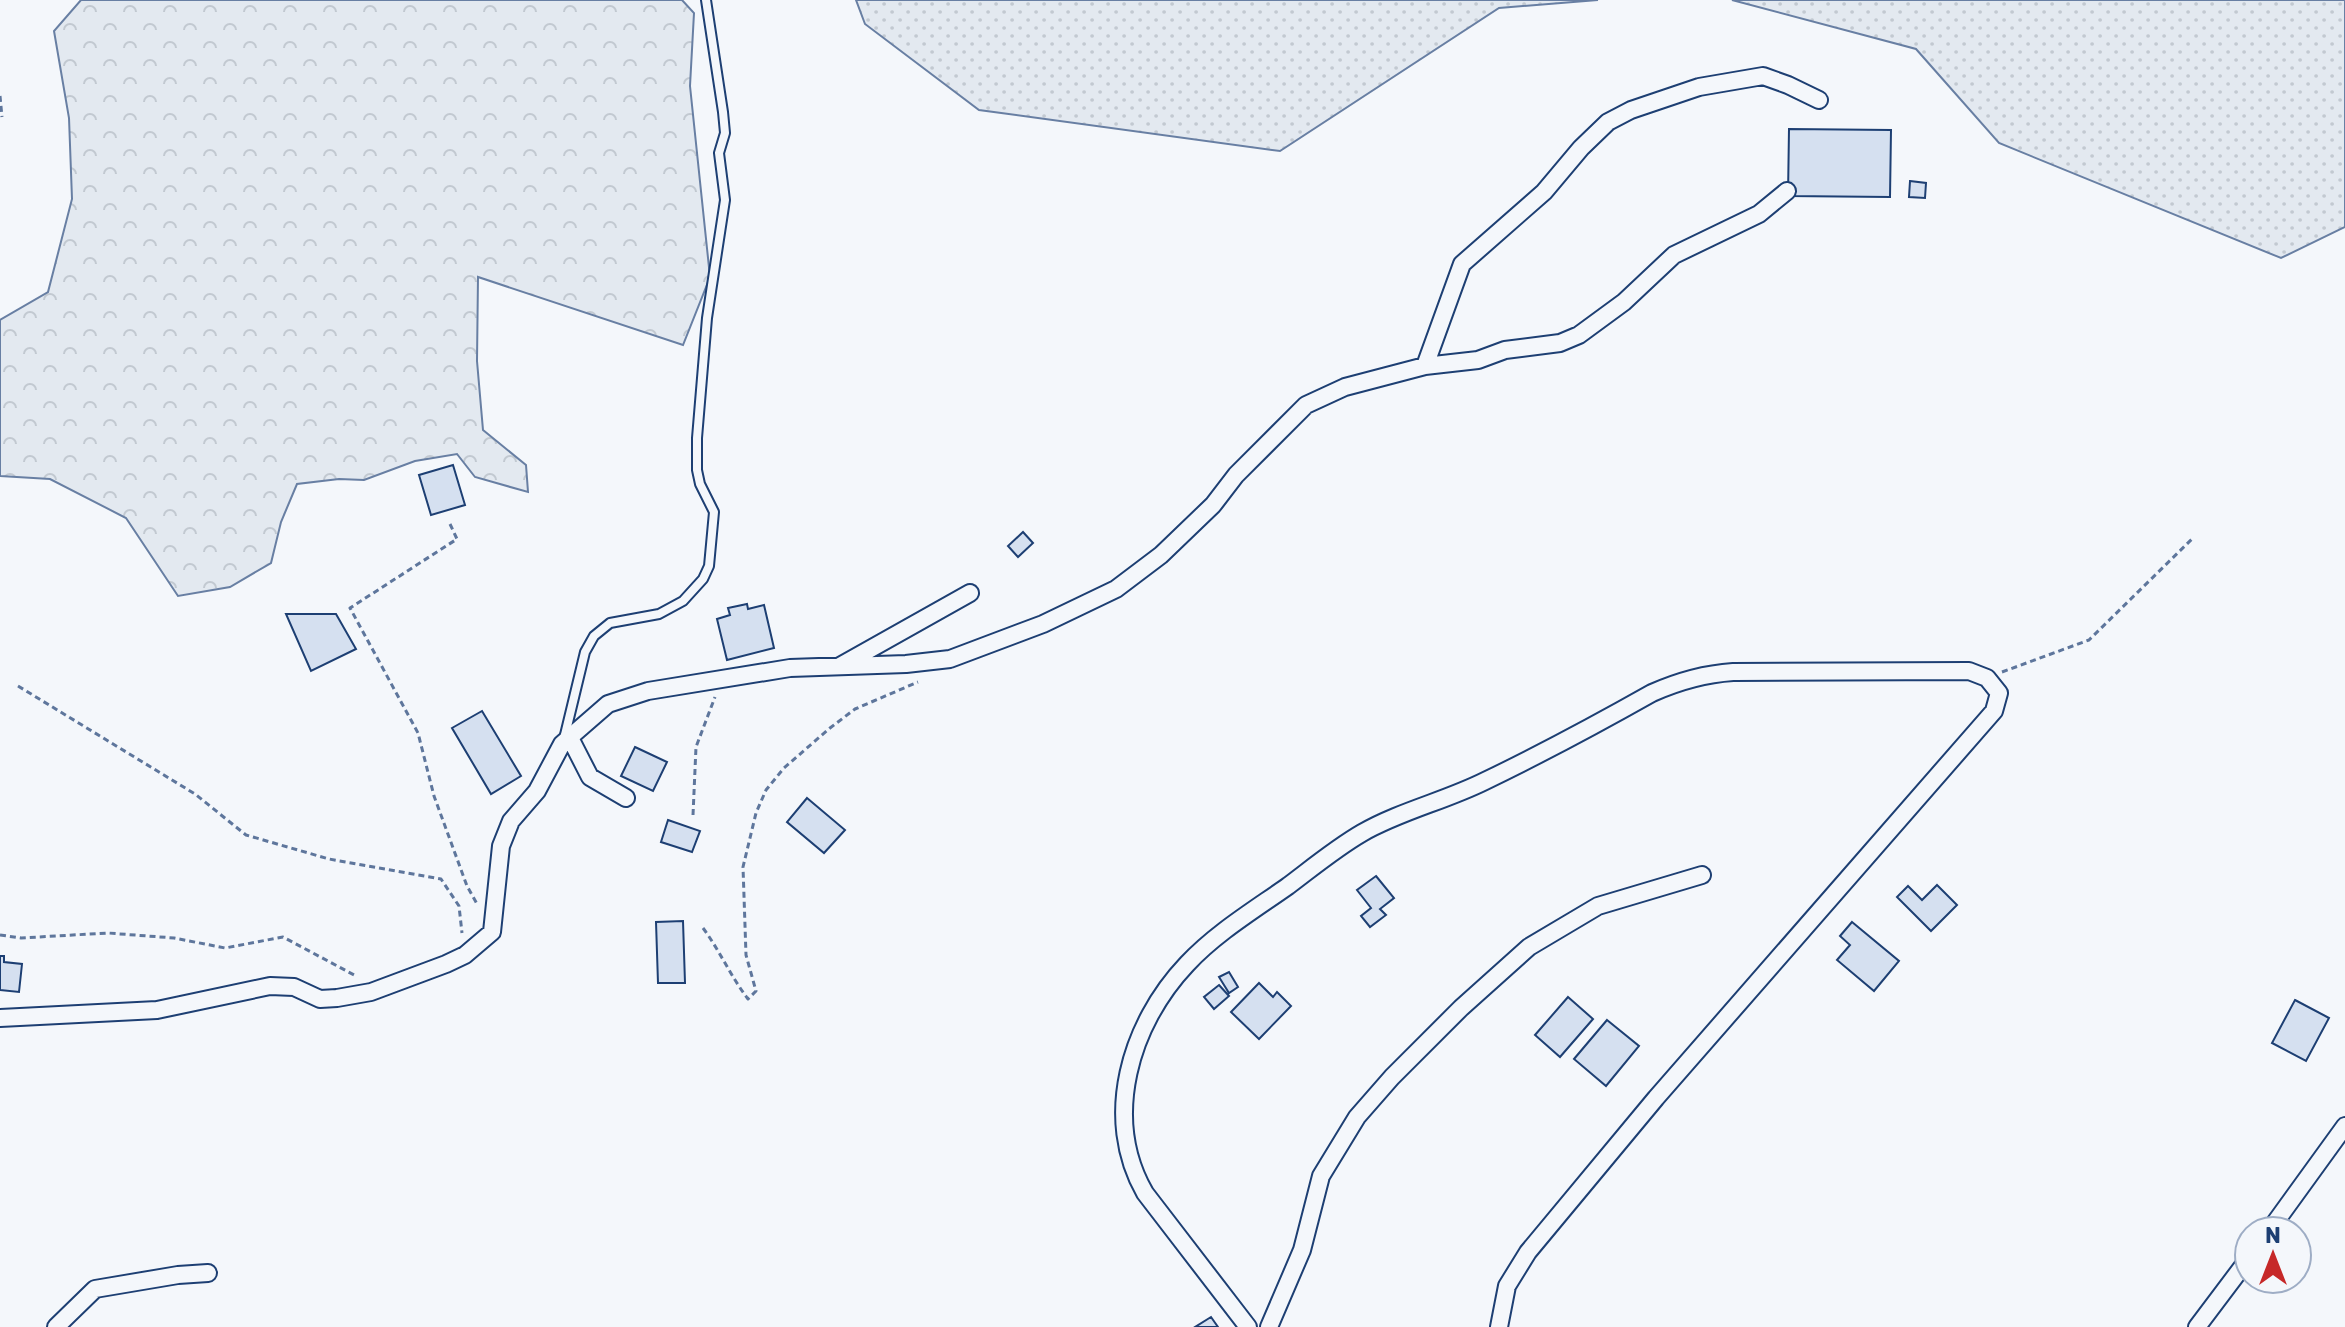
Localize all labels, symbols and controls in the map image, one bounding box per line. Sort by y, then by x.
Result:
north arrow [2233,1215,2313,1295]
text: N [2265,1222,2281,1249]

